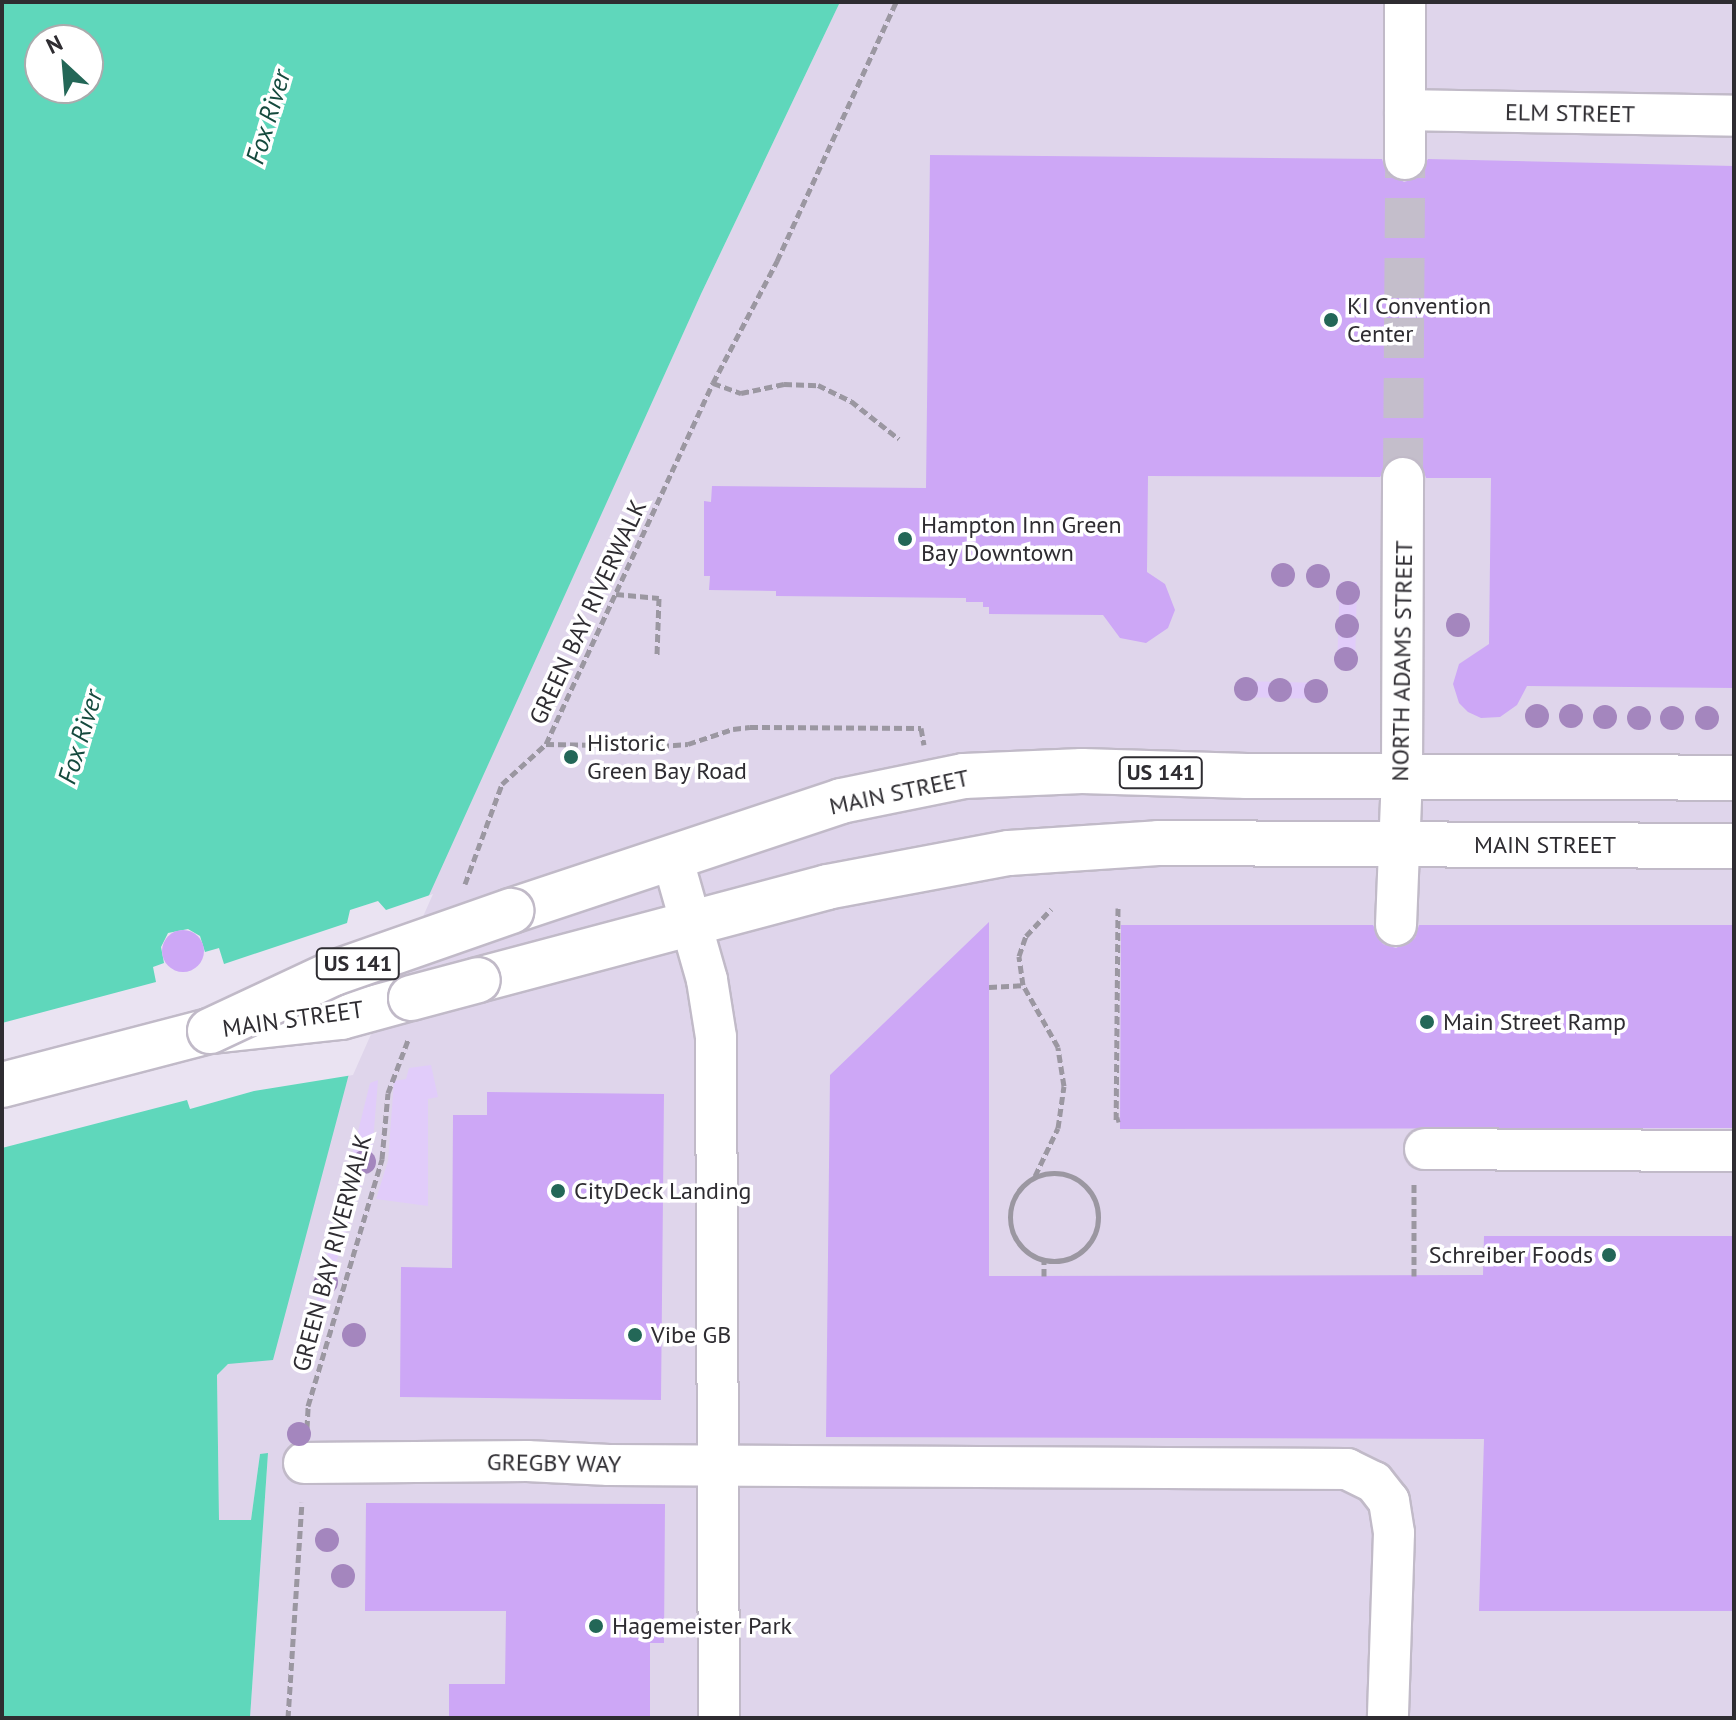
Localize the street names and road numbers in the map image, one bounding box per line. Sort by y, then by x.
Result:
street label: ELM STREET [1505,97,1635,129]
street label: GREEN BAY RIVERWALK [523,495,653,729]
street label: NORTH ADAMS STREET [1385,540,1419,782]
road number: US 141 [1117,755,1205,791]
street label: MAIN STREET [827,763,971,821]
street label: MAIN STREET [1474,831,1616,859]
road number: US 141 [314,946,402,982]
street label: MAIN STREET [221,995,365,1043]
street label: GREEN BAY RIVERWALK [286,1131,378,1375]
street label: GREGBY WAY [486,1447,622,1479]

